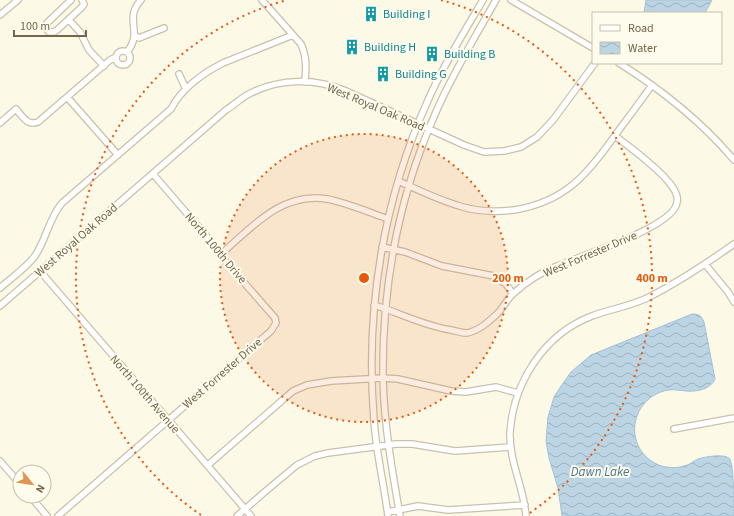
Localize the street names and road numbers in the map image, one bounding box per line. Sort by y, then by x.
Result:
street label: West Royal Oak Road [324,79,427,136]
street label: West Royal Oak Road [31,200,121,281]
street label: North 100th Drive [181,209,251,288]
street label: West Forrester Drive [541,227,640,282]
street label: West Forrester Drive [179,334,266,413]
street label: North 100th Avenue [106,351,184,437]

